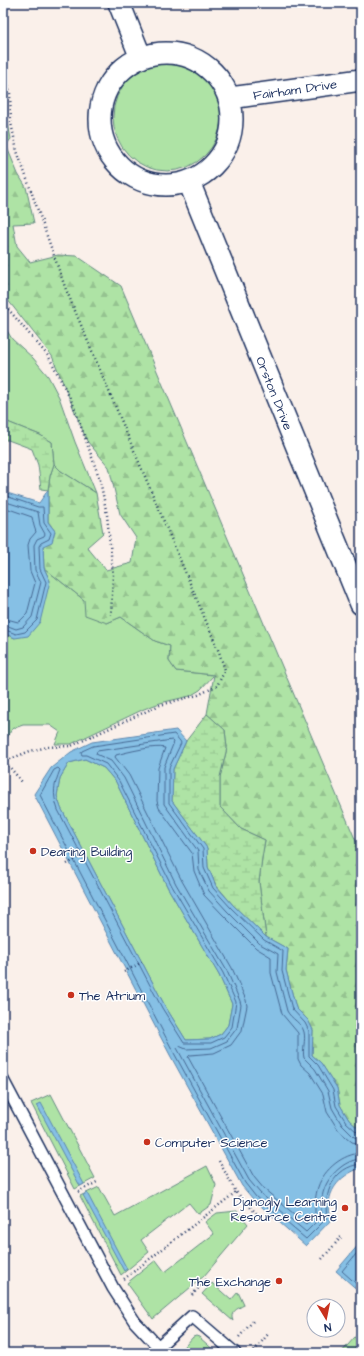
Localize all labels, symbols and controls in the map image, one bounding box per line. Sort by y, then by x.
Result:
street label: Fairham Drive [252,75,338,105]
street label: Orston Drive [251,354,297,433]
place label: Dearing Building [41,843,133,862]
marker: Dearing Building [28,846,38,856]
place label: The Atrium [79,987,146,1005]
marker: The Atrium [66,990,76,1000]
place label: Computer Science [155,1134,267,1152]
marker: Computer Science [142,1137,152,1147]
place label: Djanogly Learning Resource Centre [230,1193,337,1226]
marker: Djanogly Learning Resource Centre [340,1203,350,1213]
place label: The Exchange [189,1273,271,1292]
marker: The Exchange [274,1276,284,1286]
north arrow [306,1298,346,1338]
text: N [323,1319,332,1335]

